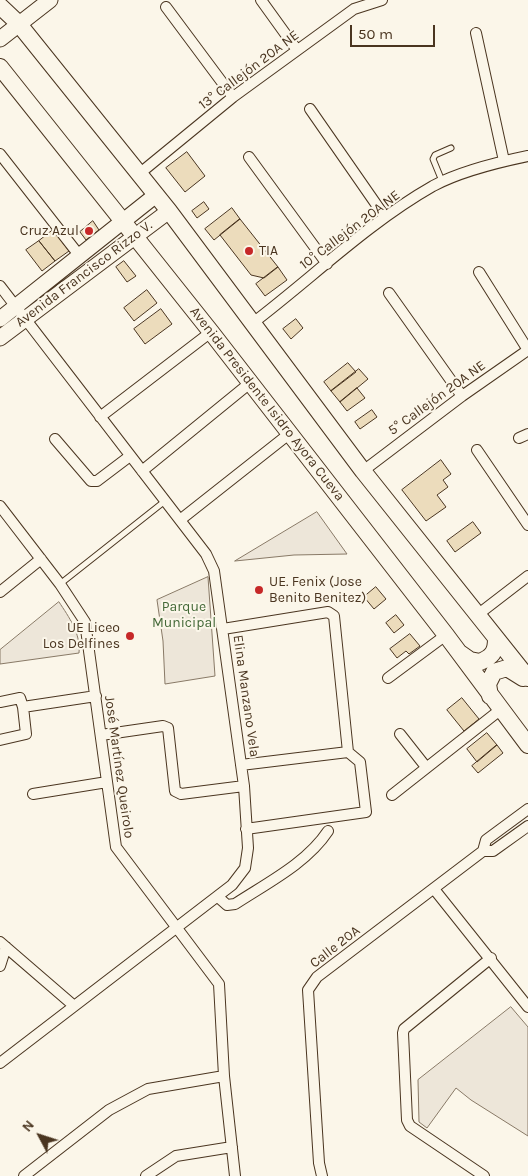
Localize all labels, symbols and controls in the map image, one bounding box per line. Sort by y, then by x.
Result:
scale bar [353,15,438,47]
text: 50 m [358,25,393,43]
street label: 13° Callejón 20A NE [195,27,303,113]
street label: 10° Callejón 20A NE [296,187,404,273]
street label: Avenida Francisco Rizzo V. [12,217,156,331]
place label: Cruz Azul [20,223,79,239]
marker: Cruz Azul [83,225,95,237]
place label: TIA [259,243,278,259]
marker: TIA [243,245,255,257]
street label: Avenida Presidente Isidro Ayora Cueva [186,304,348,504]
street label: 5° Callejón 20A NE [385,357,489,439]
place label: UE. Fenix (Jose Benito Benitez) [269,574,366,606]
marker: UE. Fenix (Jose Benito Benitez) [253,584,265,596]
park label: Parque Municipal [152,599,216,632]
place label: UE Liceo Los Delfines [43,620,120,652]
marker: UE Liceo Los Delfines [124,630,136,642]
street label: Elina Manzano Vela [229,634,263,758]
street label: José Martínez Queirolo [101,694,137,840]
street label: Calle 20A [307,922,363,972]
north arrow [15,1111,65,1161]
text: N [18,1117,38,1135]

